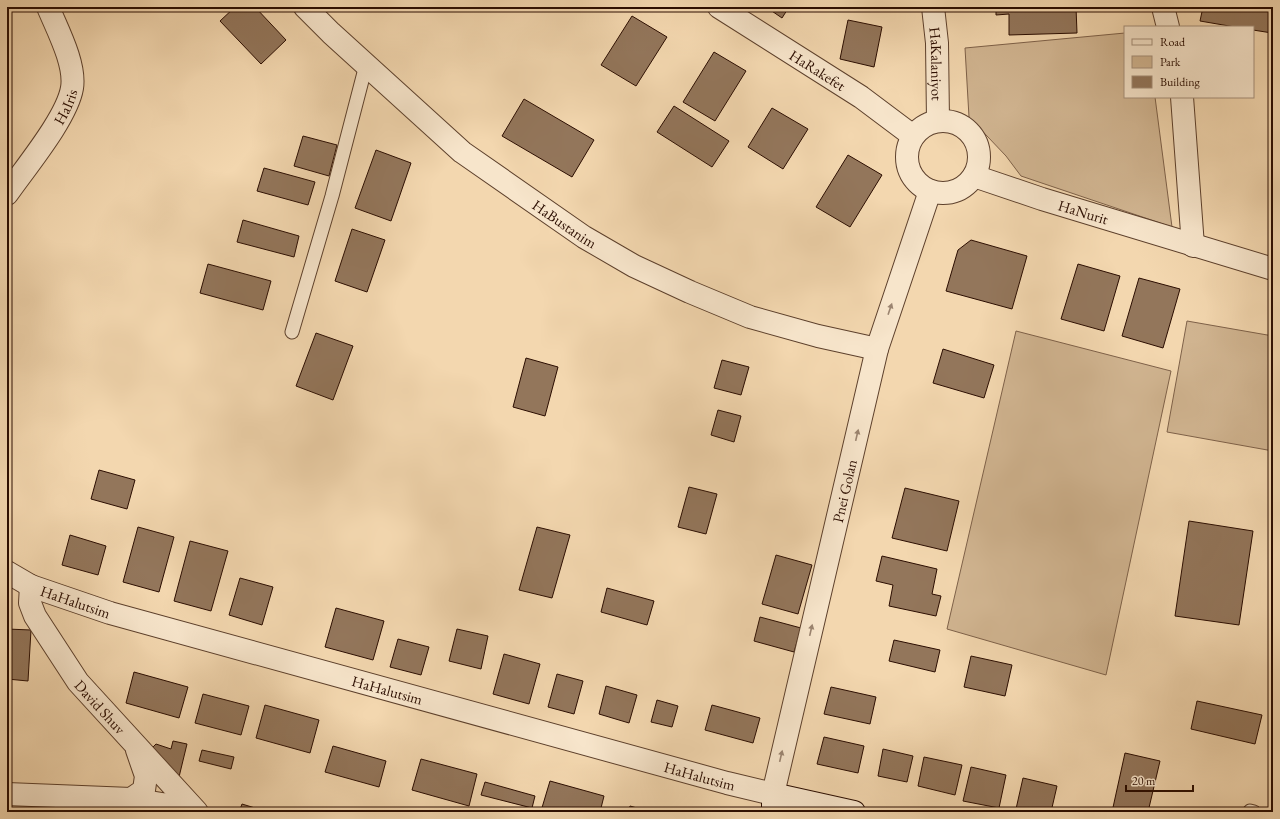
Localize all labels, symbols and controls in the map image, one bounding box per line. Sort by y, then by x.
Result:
street label: HaKalaniyot [926,26,947,101]
legend [1124,26,1254,98]
text: Road [1160,34,1186,50]
street label: HaRakefet [786,45,850,95]
text: Park [1160,54,1181,70]
text: Building [1160,74,1201,90]
street label: HaIris [49,87,81,128]
street label: HaBustanim [529,195,601,252]
street label: HaNurit [1056,195,1111,228]
one-way arrow [887,303,893,315]
one-way arrow [854,429,860,441]
street label: Pnei Golan [827,457,860,524]
street label: HaHalutsim [38,581,113,622]
one-way arrow [808,623,814,635]
street label: HaHalutsim [350,671,425,708]
street label: David Shuv [71,675,130,738]
one-way arrow [779,750,785,762]
street label: HaHalutsim [662,757,737,794]
scale bar [1126,767,1193,793]
text: 20 m [1132,773,1156,789]

